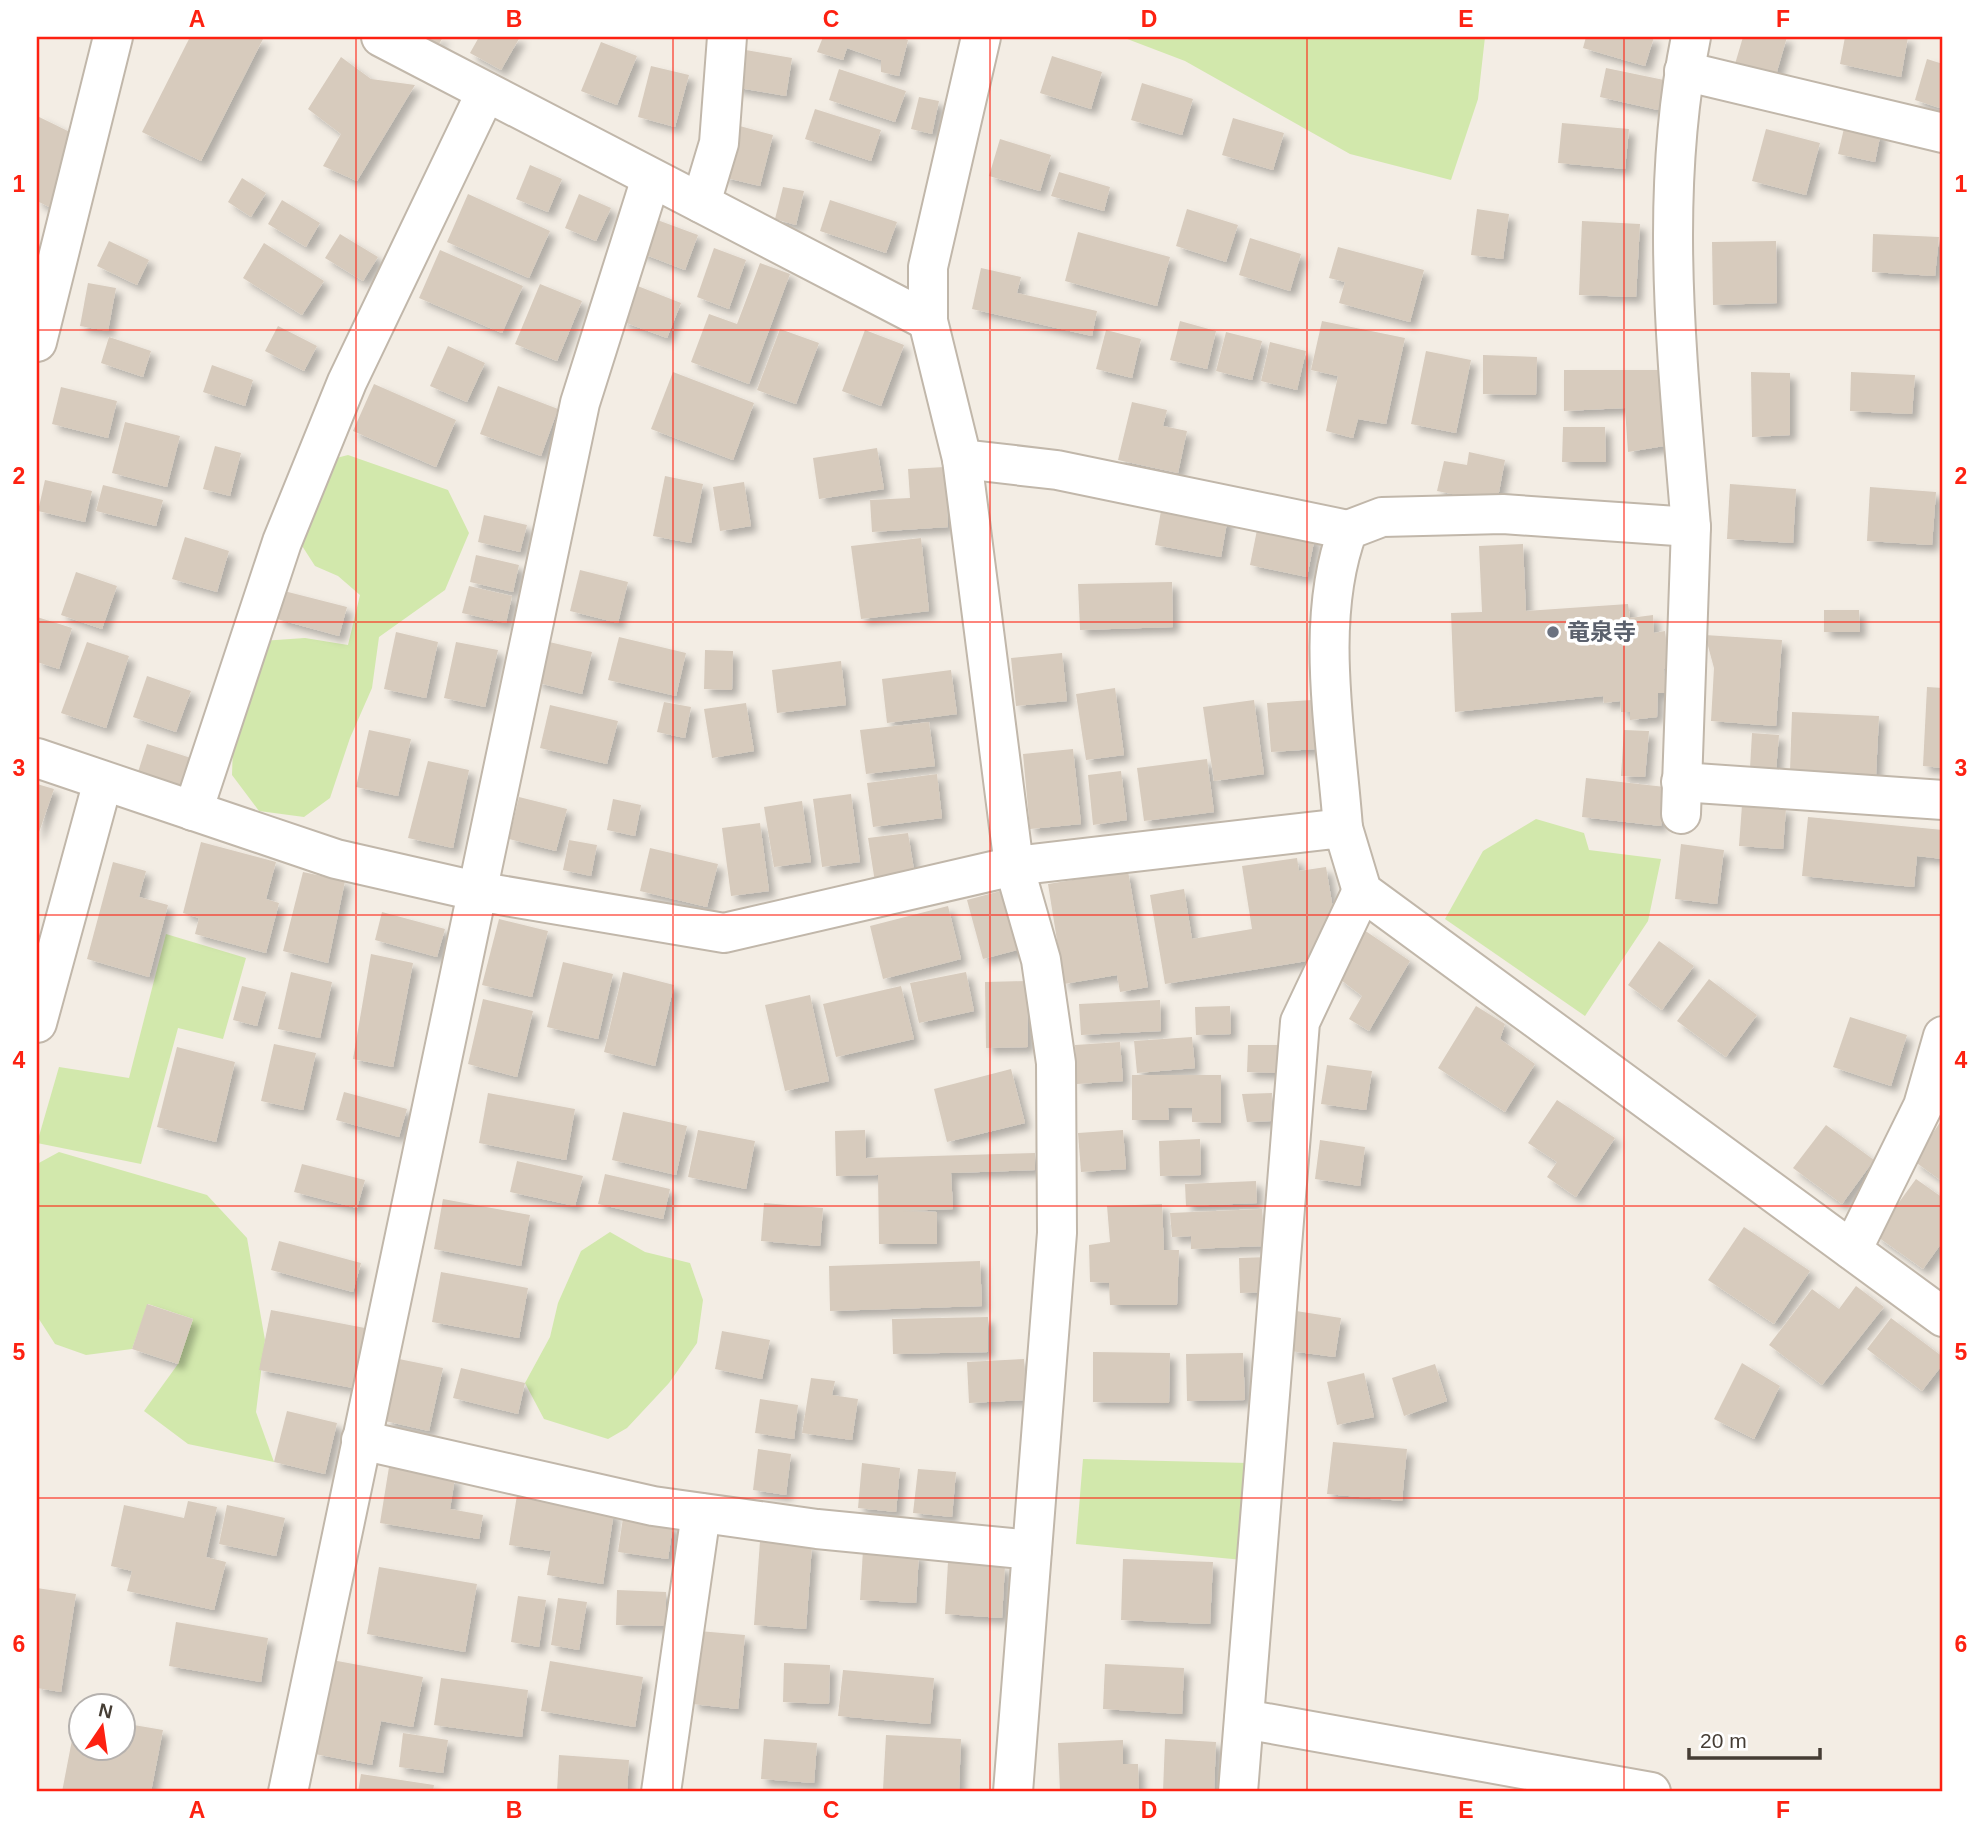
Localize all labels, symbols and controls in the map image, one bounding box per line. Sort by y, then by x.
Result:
text: A [189,6,205,32]
text: B [506,6,522,32]
text: C [823,6,839,32]
text: D [1141,6,1157,32]
text: E [1458,6,1474,32]
text: F [1776,6,1790,32]
text: 1 [13,171,26,197]
text: 1 [1955,171,1968,197]
text: 2 [13,463,25,489]
text: 2 [1955,463,1967,489]
place label: 竜泉寺 [1567,619,1636,645]
marker: 竜泉寺 [1545,624,1561,640]
text: 3 [13,755,25,781]
text: 3 [1955,755,1967,781]
text: 4 [13,1047,26,1073]
text: 4 [1955,1047,1968,1073]
text: 5 [13,1339,26,1365]
text: 5 [1955,1339,1968,1365]
text: 6 [13,1631,25,1657]
text: 6 [1955,1631,1967,1657]
north arrow [66,1692,136,1762]
text: N [97,1699,115,1723]
scale bar [1689,1717,1821,1761]
text: 20 m [1700,1729,1747,1752]
text: A [189,1797,205,1823]
text: B [506,1797,522,1823]
text: C [823,1797,839,1823]
text: D [1141,1797,1157,1823]
text: E [1458,1797,1474,1823]
text: F [1776,1797,1790,1823]

